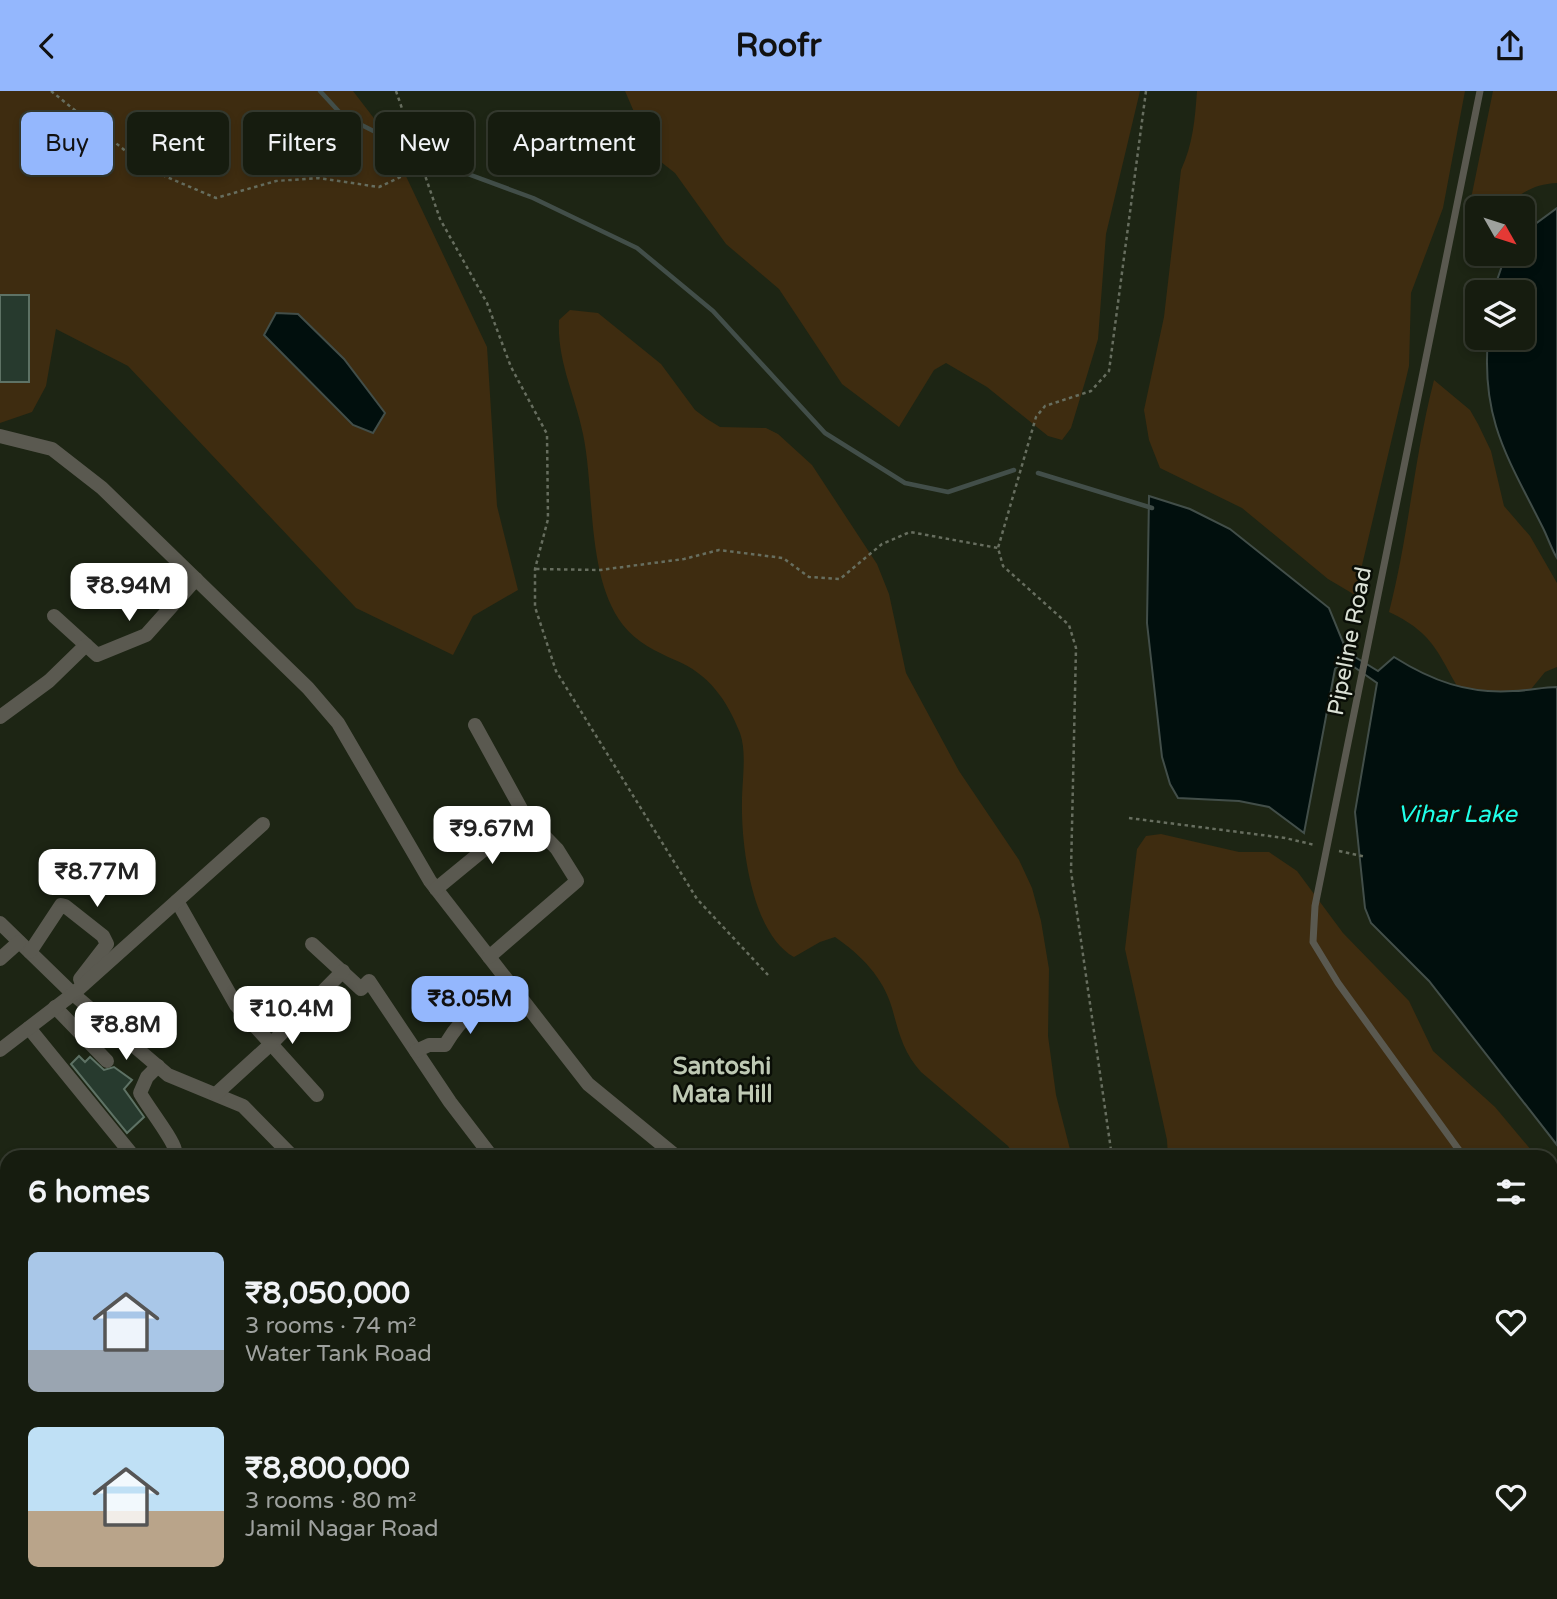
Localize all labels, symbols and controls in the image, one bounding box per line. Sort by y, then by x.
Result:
icon: back [28,27,66,65]
text: Roofr [735,27,822,65]
icon: share [1491,27,1529,65]
chip: Buy [21,112,113,175]
chip: Rent [127,112,229,175]
chip: Filters [243,112,361,175]
chip: New [375,112,474,175]
chip: Apartment [488,112,660,175]
north arrow [1465,196,1535,266]
map controls [1465,196,1535,350]
button: layers [1465,280,1535,350]
pin: ₹8.94M [72,563,186,623]
street label: Pipeline Road [1322,565,1378,718]
text: ₹8.94M [87,572,172,600]
water label: Vihar Lake [1397,800,1518,829]
pin: ₹9.67M [435,807,549,866]
text: ₹9.67M [450,815,535,843]
pin: ₹8.77M [40,849,154,909]
text: ₹8.77M [55,858,139,886]
pin: ₹8.05M [413,977,527,1036]
text: ₹8.05M [428,985,513,1013]
pin: ₹10.4M [235,986,349,1046]
text: ₹10.4M [250,995,334,1023]
pin: ₹8.8M [77,1003,175,1062]
text: ₹8.8M [91,1011,161,1039]
district label: Santoshi Mata Hill [671,1052,773,1109]
icon: filters [1492,1173,1530,1211]
text: 6 homes [28,1174,150,1211]
text: ₹8,050,000 [245,1275,410,1312]
icon: home [84,1280,168,1364]
icon: heart [1492,1303,1530,1341]
text: 3 rooms · 74 m² [245,1312,416,1340]
text: Water Tank Road [245,1340,432,1368]
text: ₹8,800,000 [245,1450,410,1487]
icon: home [84,1455,168,1539]
icon: heart [1492,1478,1530,1516]
text: 3 rooms · 80 m² [245,1487,416,1515]
text: Jamil Nagar Road [245,1515,439,1543]

